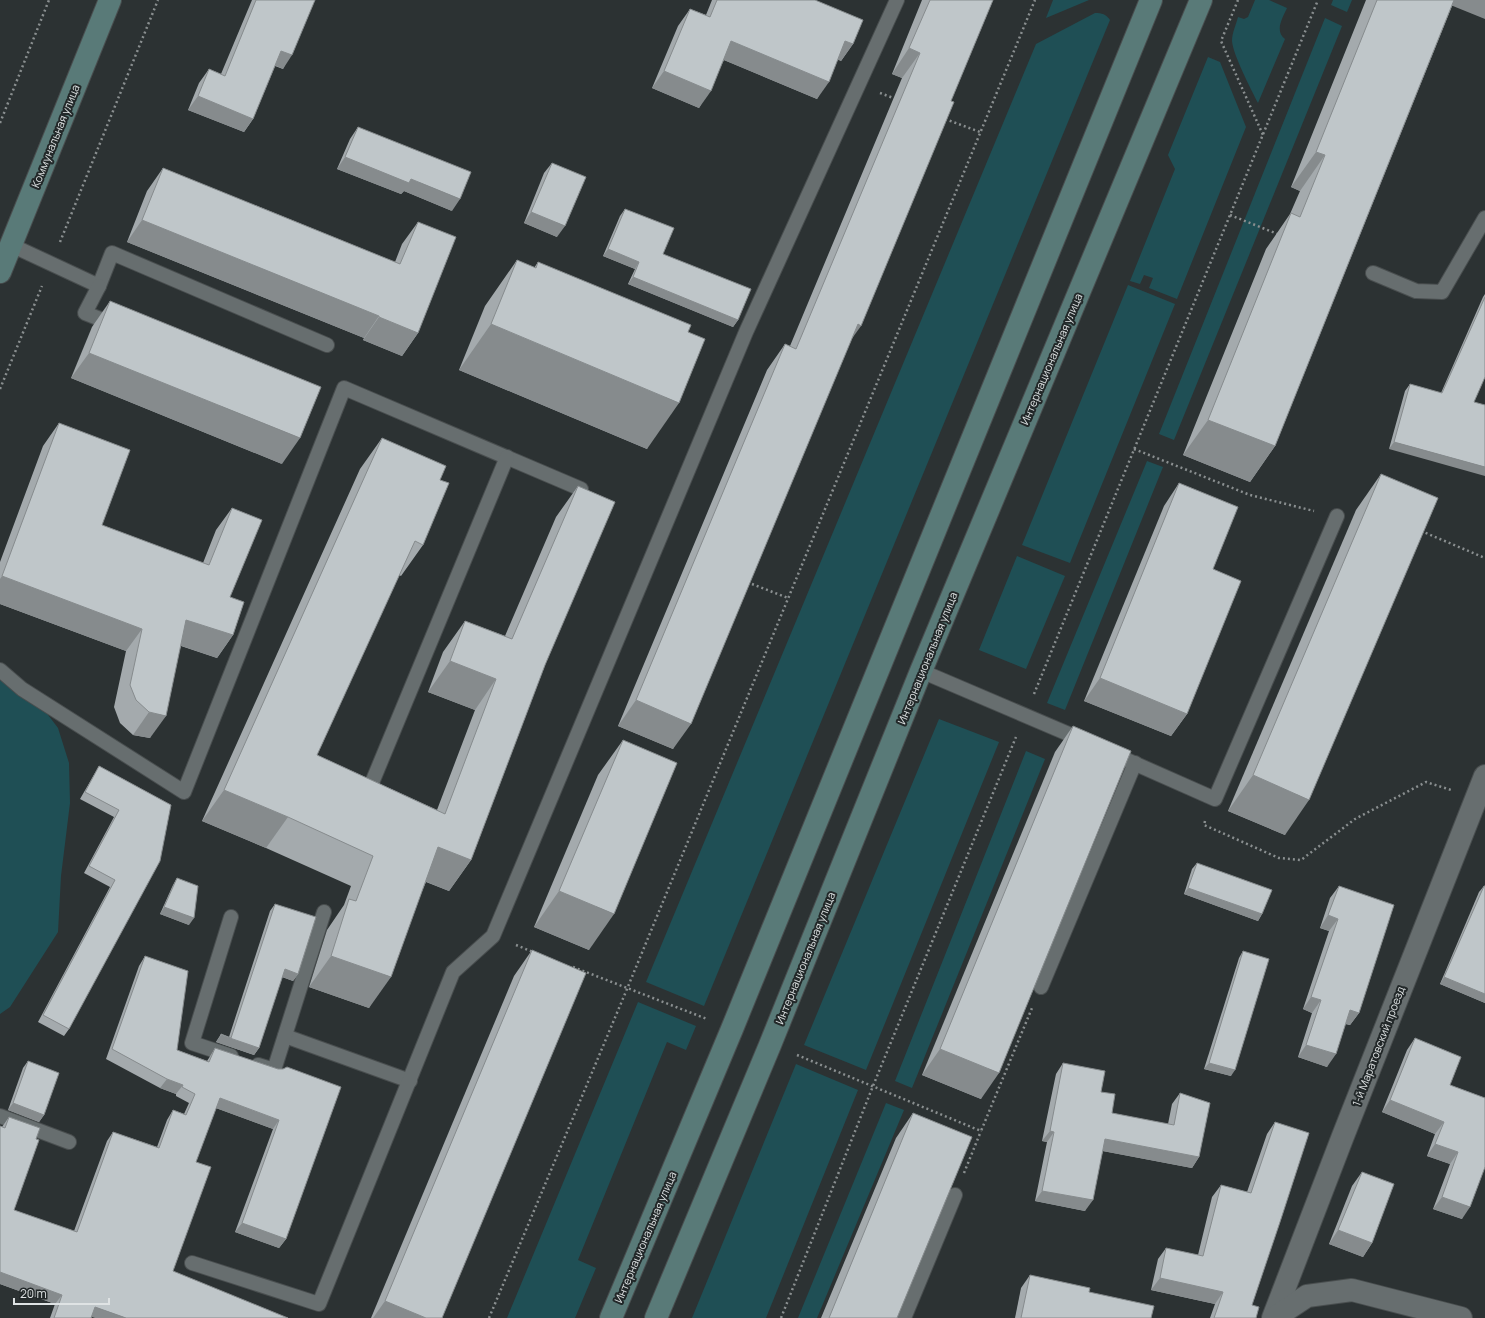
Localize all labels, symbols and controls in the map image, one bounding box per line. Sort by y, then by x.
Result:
street label: Коммунальная улица [27,82,83,190]
street label: Интернациональная улица [1016,291,1086,427]
street label: Интернациональная улица [894,590,960,726]
street label: Интернациональная улица [772,890,838,1026]
street label: 1-й Маратовский проезд [1348,984,1408,1108]
street label: Интернациональная улица [610,1169,680,1305]
scale bar [14,1280,109,1306]
text: 20 m [20,1285,47,1302]

